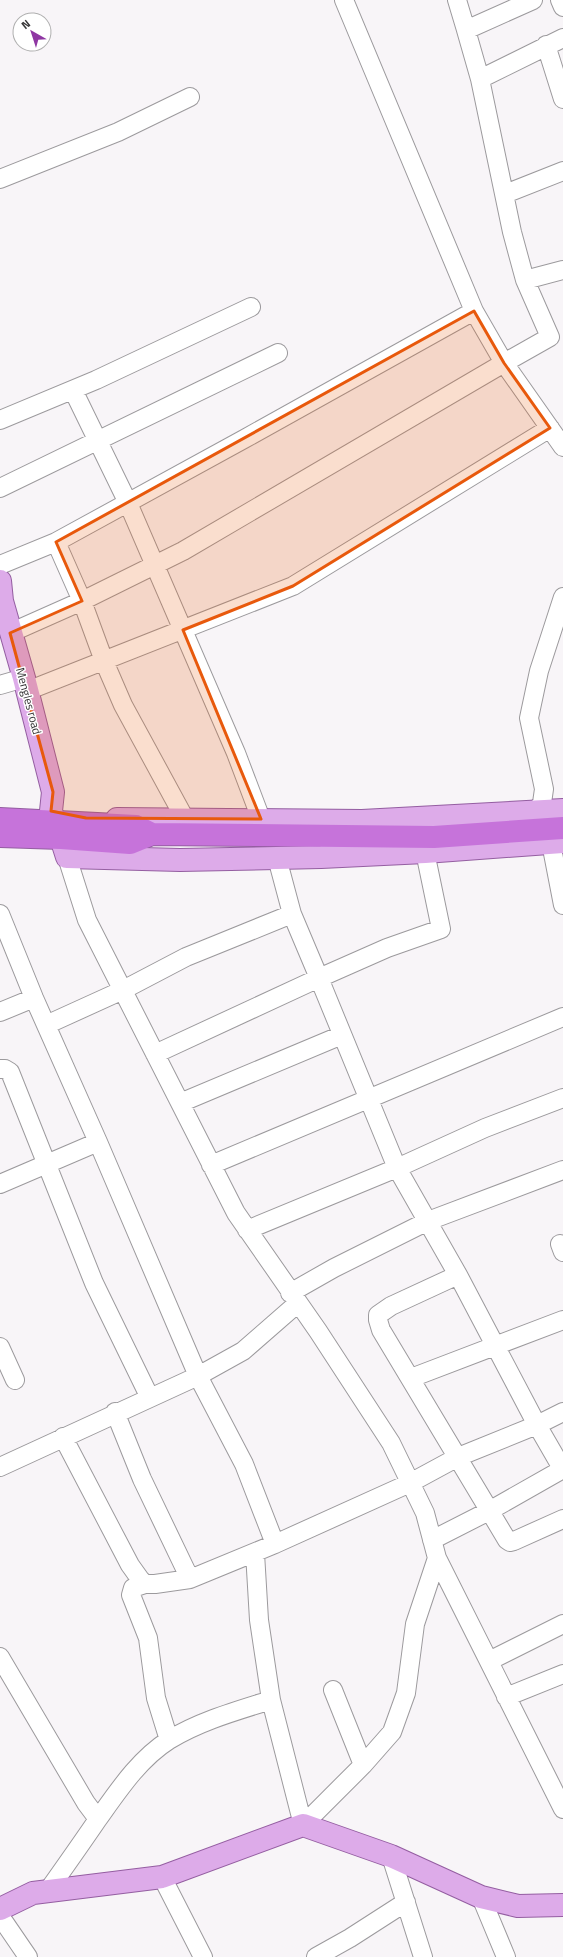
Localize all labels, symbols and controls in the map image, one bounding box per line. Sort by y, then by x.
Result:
north arrow [12,12,52,52]
text: N [18,16,34,33]
street label: Mengles road [11,665,47,737]

